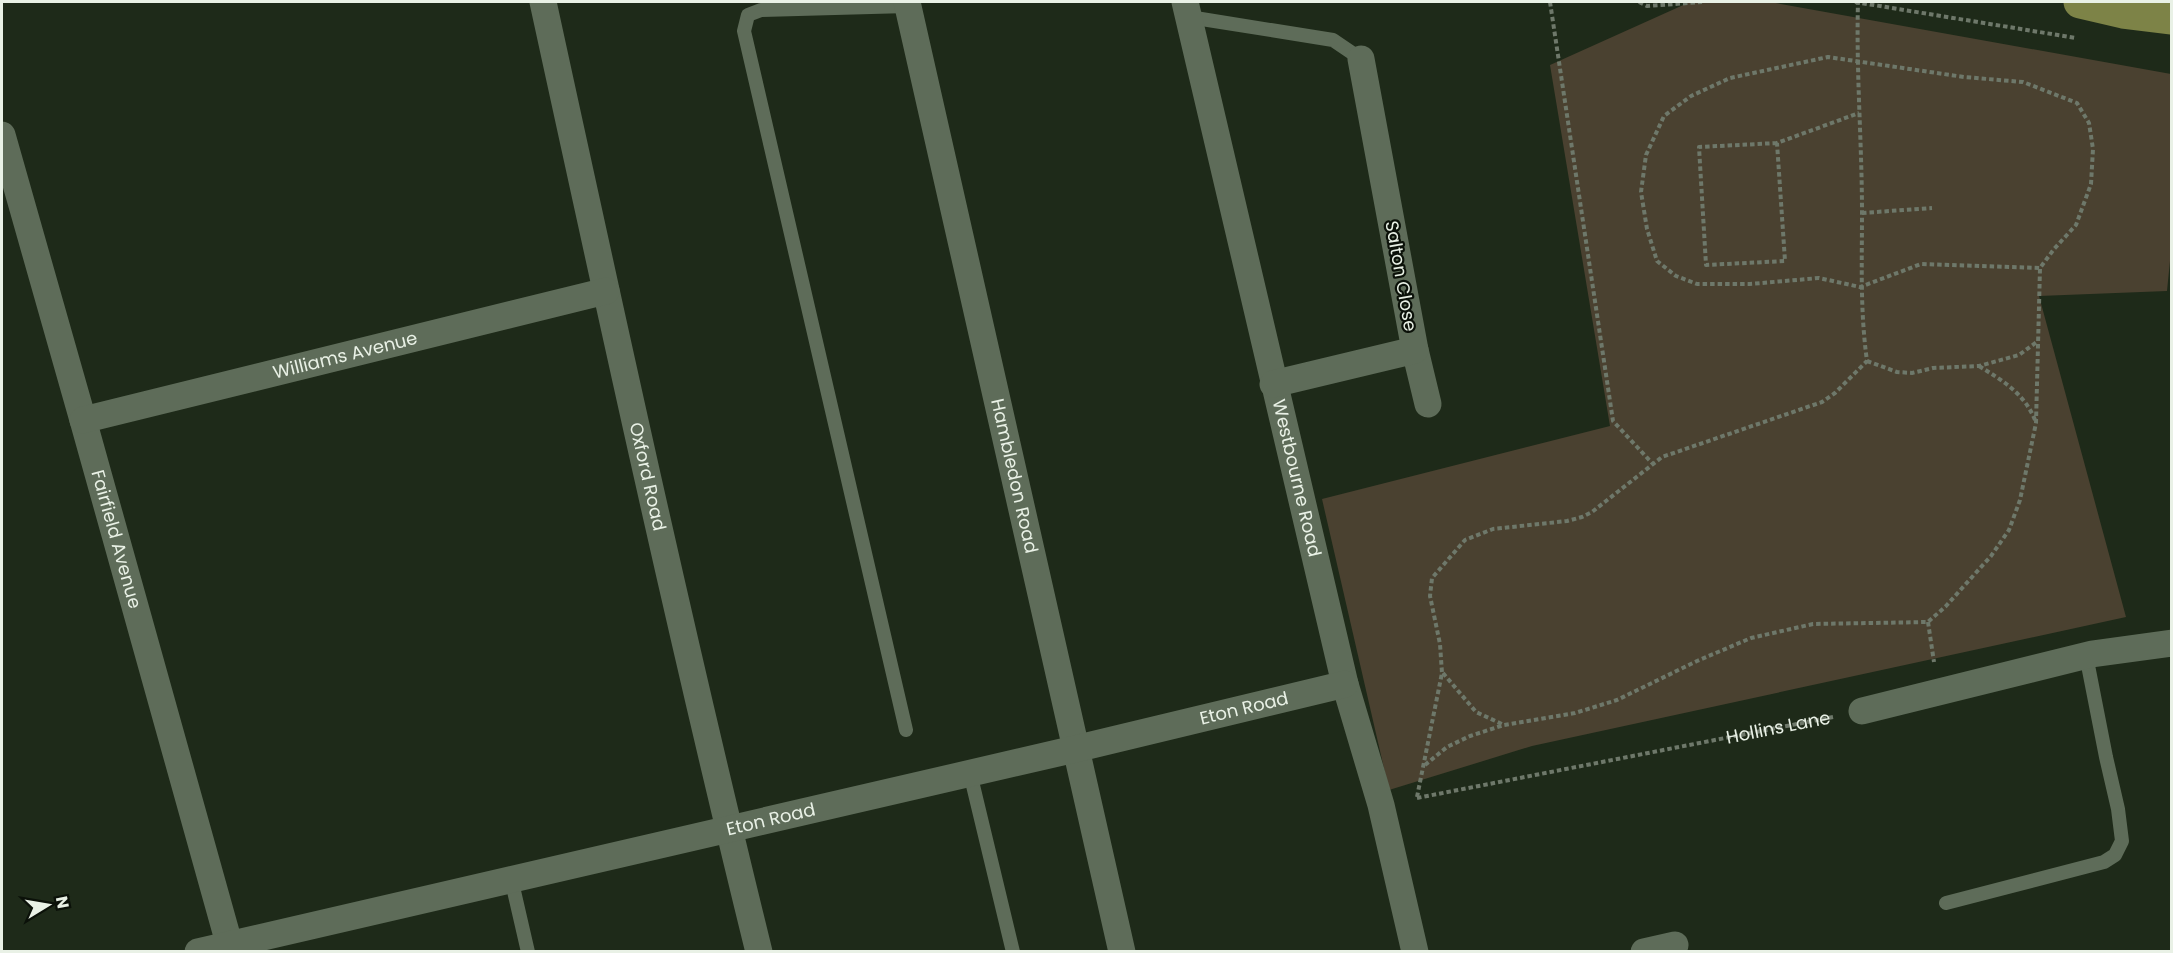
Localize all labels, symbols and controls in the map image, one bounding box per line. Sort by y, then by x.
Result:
street label: Salton Close [1379,219,1424,333]
street label: Williams Avenue [270,325,420,385]
street label: Hambledon Road [985,396,1044,556]
street label: Westbourne Road [1267,397,1328,559]
street label: Oxford Road [624,420,672,533]
street label: Fairfield Avenue [85,467,148,611]
street label: Eton Road [1197,685,1291,731]
street label: Hollins Lane [1724,705,1832,750]
street label: Eton Road [724,797,818,841]
north arrow [18,875,78,935]
text: N [50,894,75,910]

